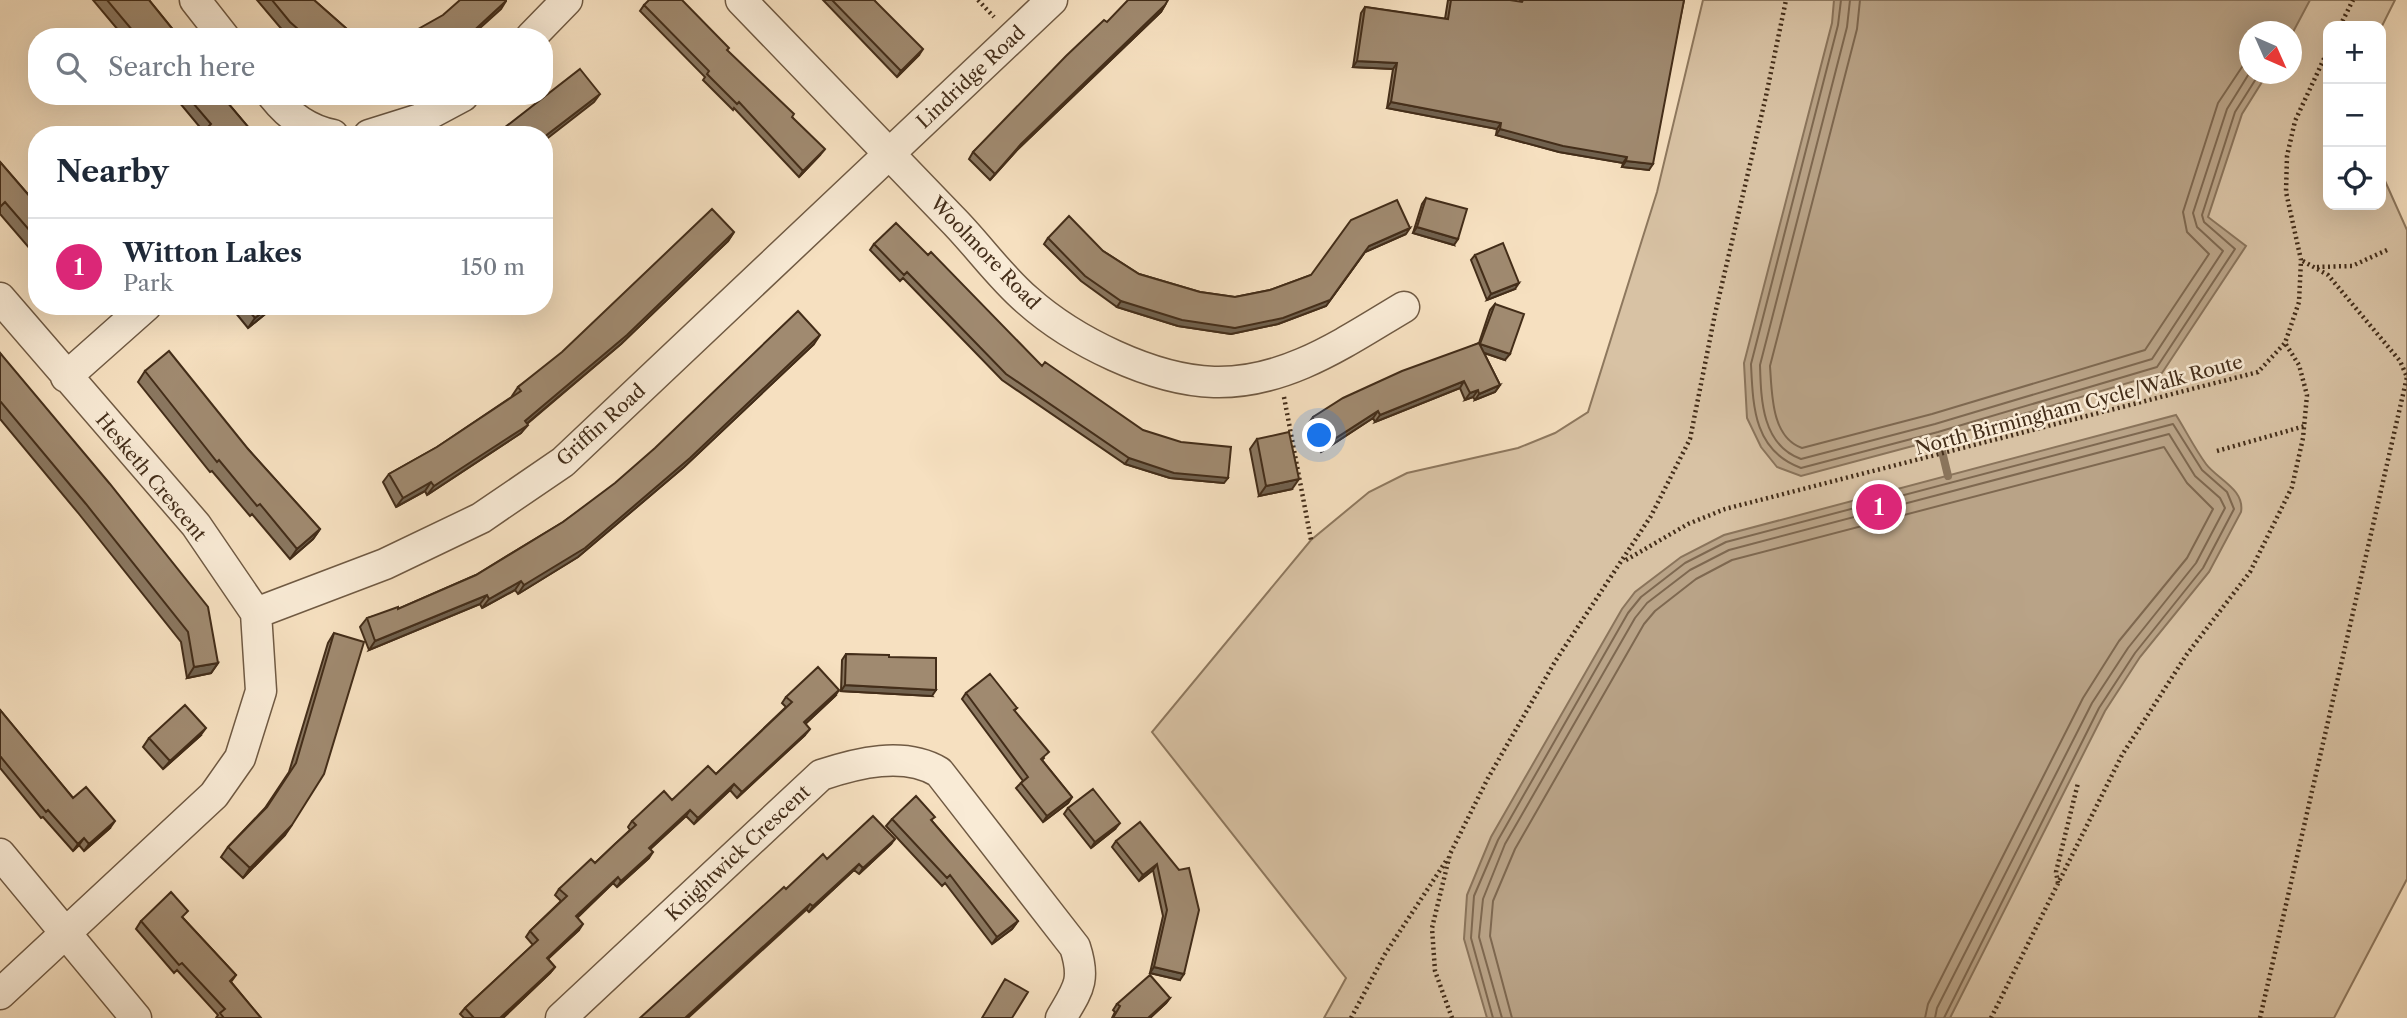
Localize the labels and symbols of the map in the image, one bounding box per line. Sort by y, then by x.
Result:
street label: Lindridge Road [912,21,1030,133]
north arrow [2239,21,2302,84]
street label: Woolmore Road [925,191,1045,314]
street label: North Birmingham Cycle/Walk Route [1913,350,2245,460]
street label: Griffin Road [552,379,650,471]
street label: Hesketh Crescent [91,408,211,546]
your location [1302,418,1336,452]
pin: 1 [1856,481,1902,533]
street label: Knightwick Crescent [661,780,815,926]

